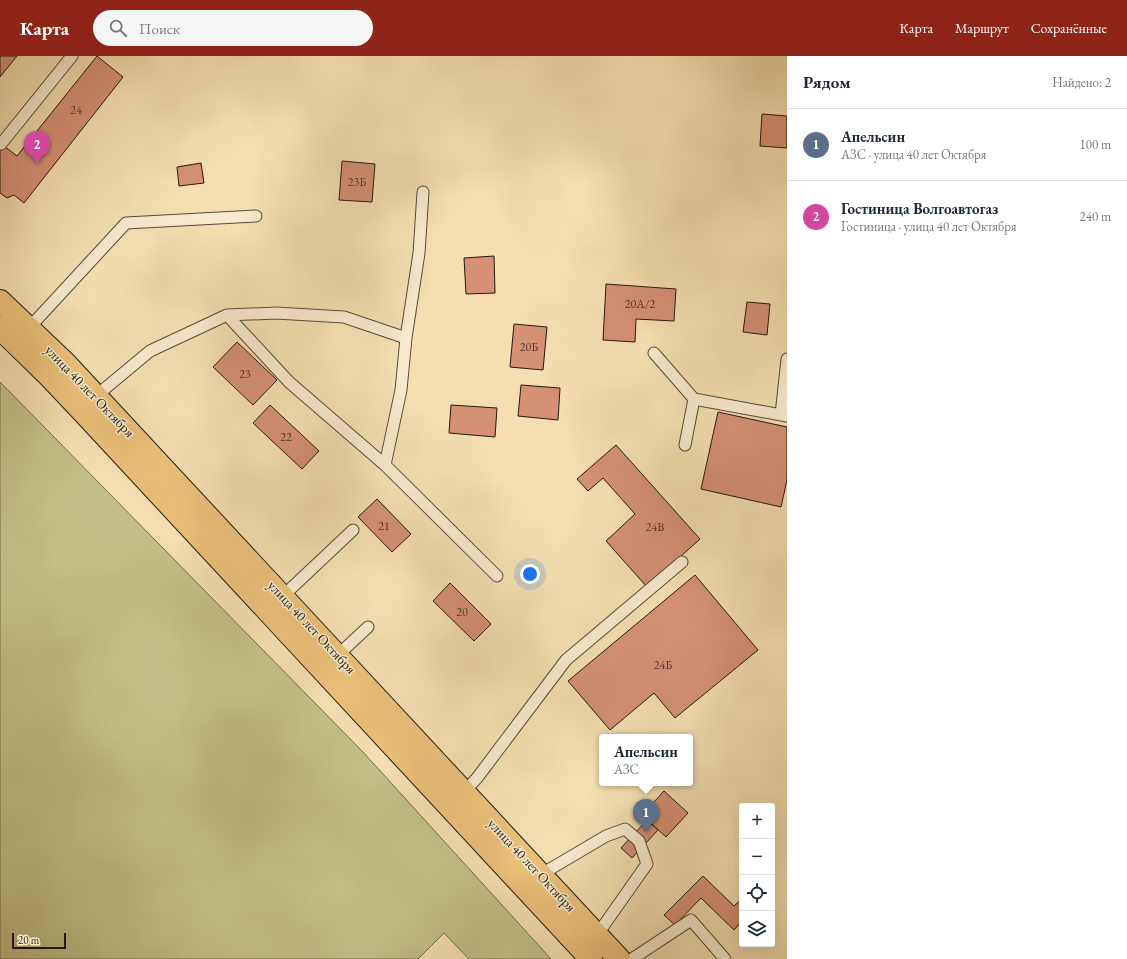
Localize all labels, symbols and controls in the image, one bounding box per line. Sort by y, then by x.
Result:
search box [93,10,373,46]
text: Карта [20,16,69,41]
icon: search [107,17,129,39]
text: Поиск [139,19,180,38]
text: Карта [900,19,933,37]
text: Маршрут [955,19,1009,37]
text: Сохранённые [1031,19,1107,37]
text: Рядом [803,71,851,93]
text: Найдено: 2 [1052,74,1111,91]
house number: 24 [70,102,82,118]
text: Апельсин [841,127,905,146]
pin: 2 [24,131,50,164]
text: 1 [813,136,819,153]
text: 100 m [1080,136,1111,153]
text: АЗС · улица 40 лет Октября [841,146,986,163]
house number: 23Б [348,174,366,190]
text: Гостиница Волгоавтогаз [841,199,998,218]
text: 2 [813,208,819,225]
text: 240 m [1080,208,1111,225]
text: Гостиница · улица 40 лет Октября [841,218,1017,235]
house number: 20А/2 [625,296,655,312]
house number: 20Б [520,339,538,355]
street label: улица 40 лет Октября [41,341,139,441]
house number: 23 [239,366,251,382]
house number: 22 [280,429,292,445]
house number: 21 [378,518,390,534]
house number: 24В [646,519,664,535]
your location [520,564,540,584]
street label: улица 40 лет Октября [264,576,360,678]
house number: 20 [456,604,468,620]
house number: 24Б [654,657,672,673]
popup [599,734,693,786]
text: Апельсин [614,742,678,761]
text: АЗС [614,761,639,778]
pin: 1 [633,799,659,832]
map controls [739,803,775,947]
button: + [739,803,775,839]
street label: улица 40 лет Октября [484,814,580,916]
button: − [739,839,775,875]
button: locate [739,875,775,911]
button: layers [739,911,775,947]
scale bar [12,931,66,950]
text: 20 m [18,933,39,947]

